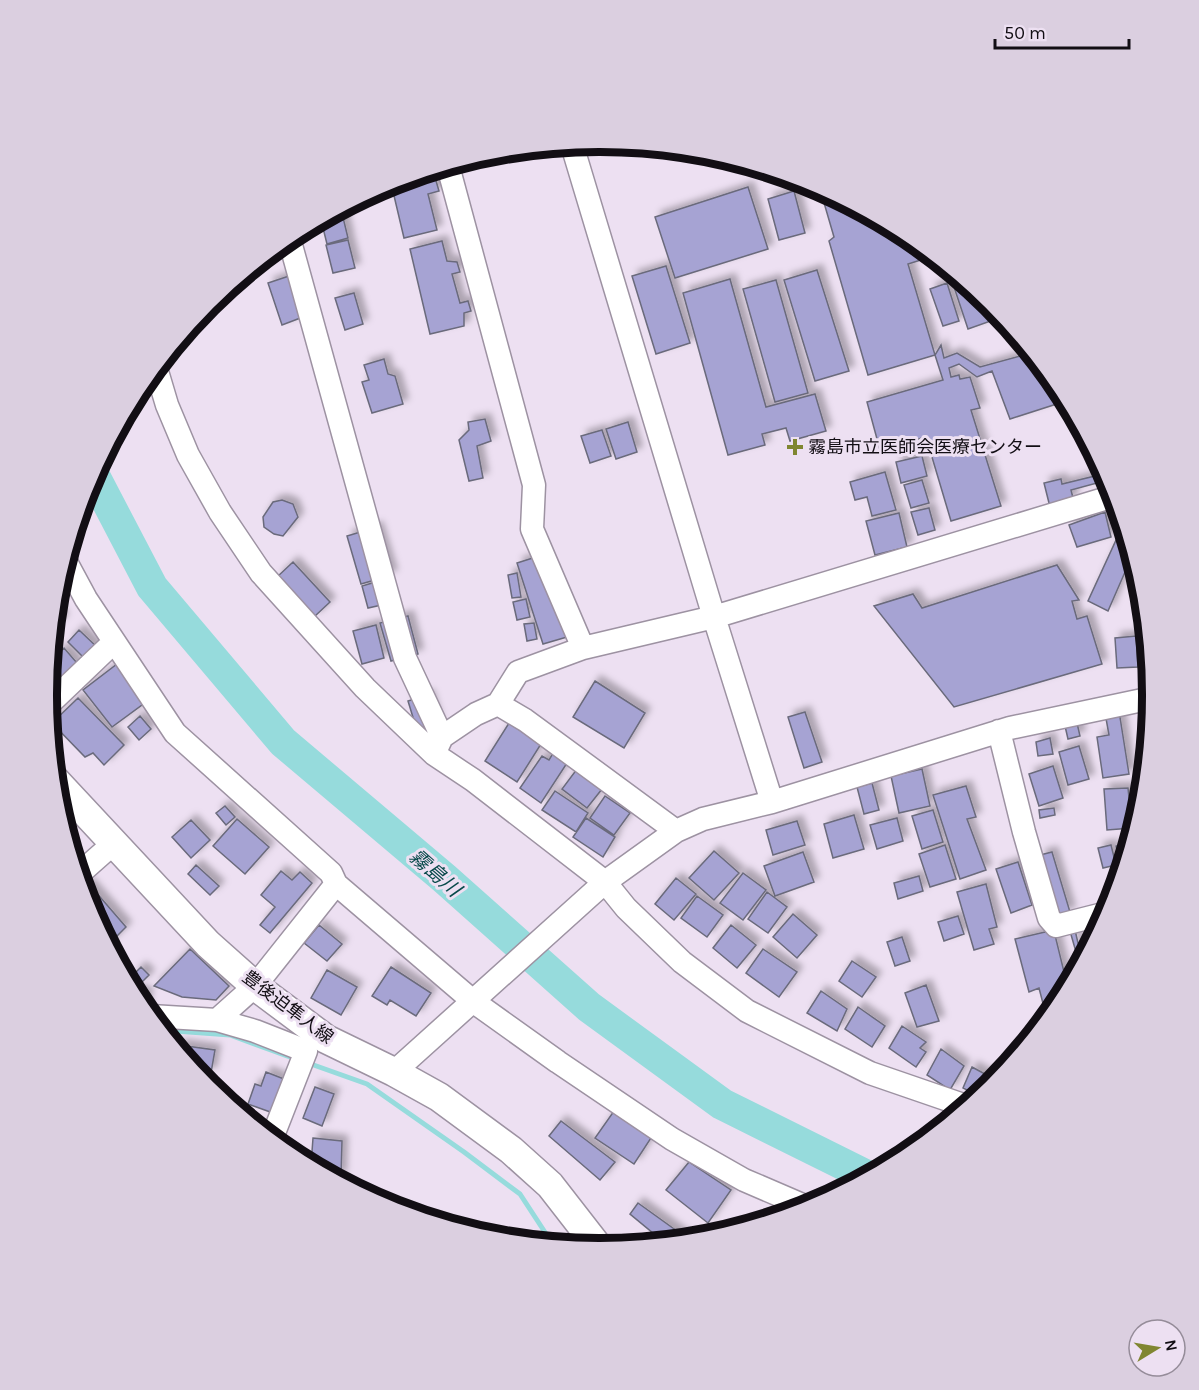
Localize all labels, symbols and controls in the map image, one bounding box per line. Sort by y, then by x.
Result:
scale bar [995,12,1128,50]
text: 50 m [1004,22,1046,44]
place label: 霧島市立医師会医療センター [808,436,1042,458]
marker: 霧島市立医師会医療センター [786,438,804,456]
water label: 霧島川 [405,845,467,903]
street label: 豊後迫隼人線 [238,966,338,1048]
north arrow [1127,1318,1187,1378]
text: N [1161,1338,1182,1353]

